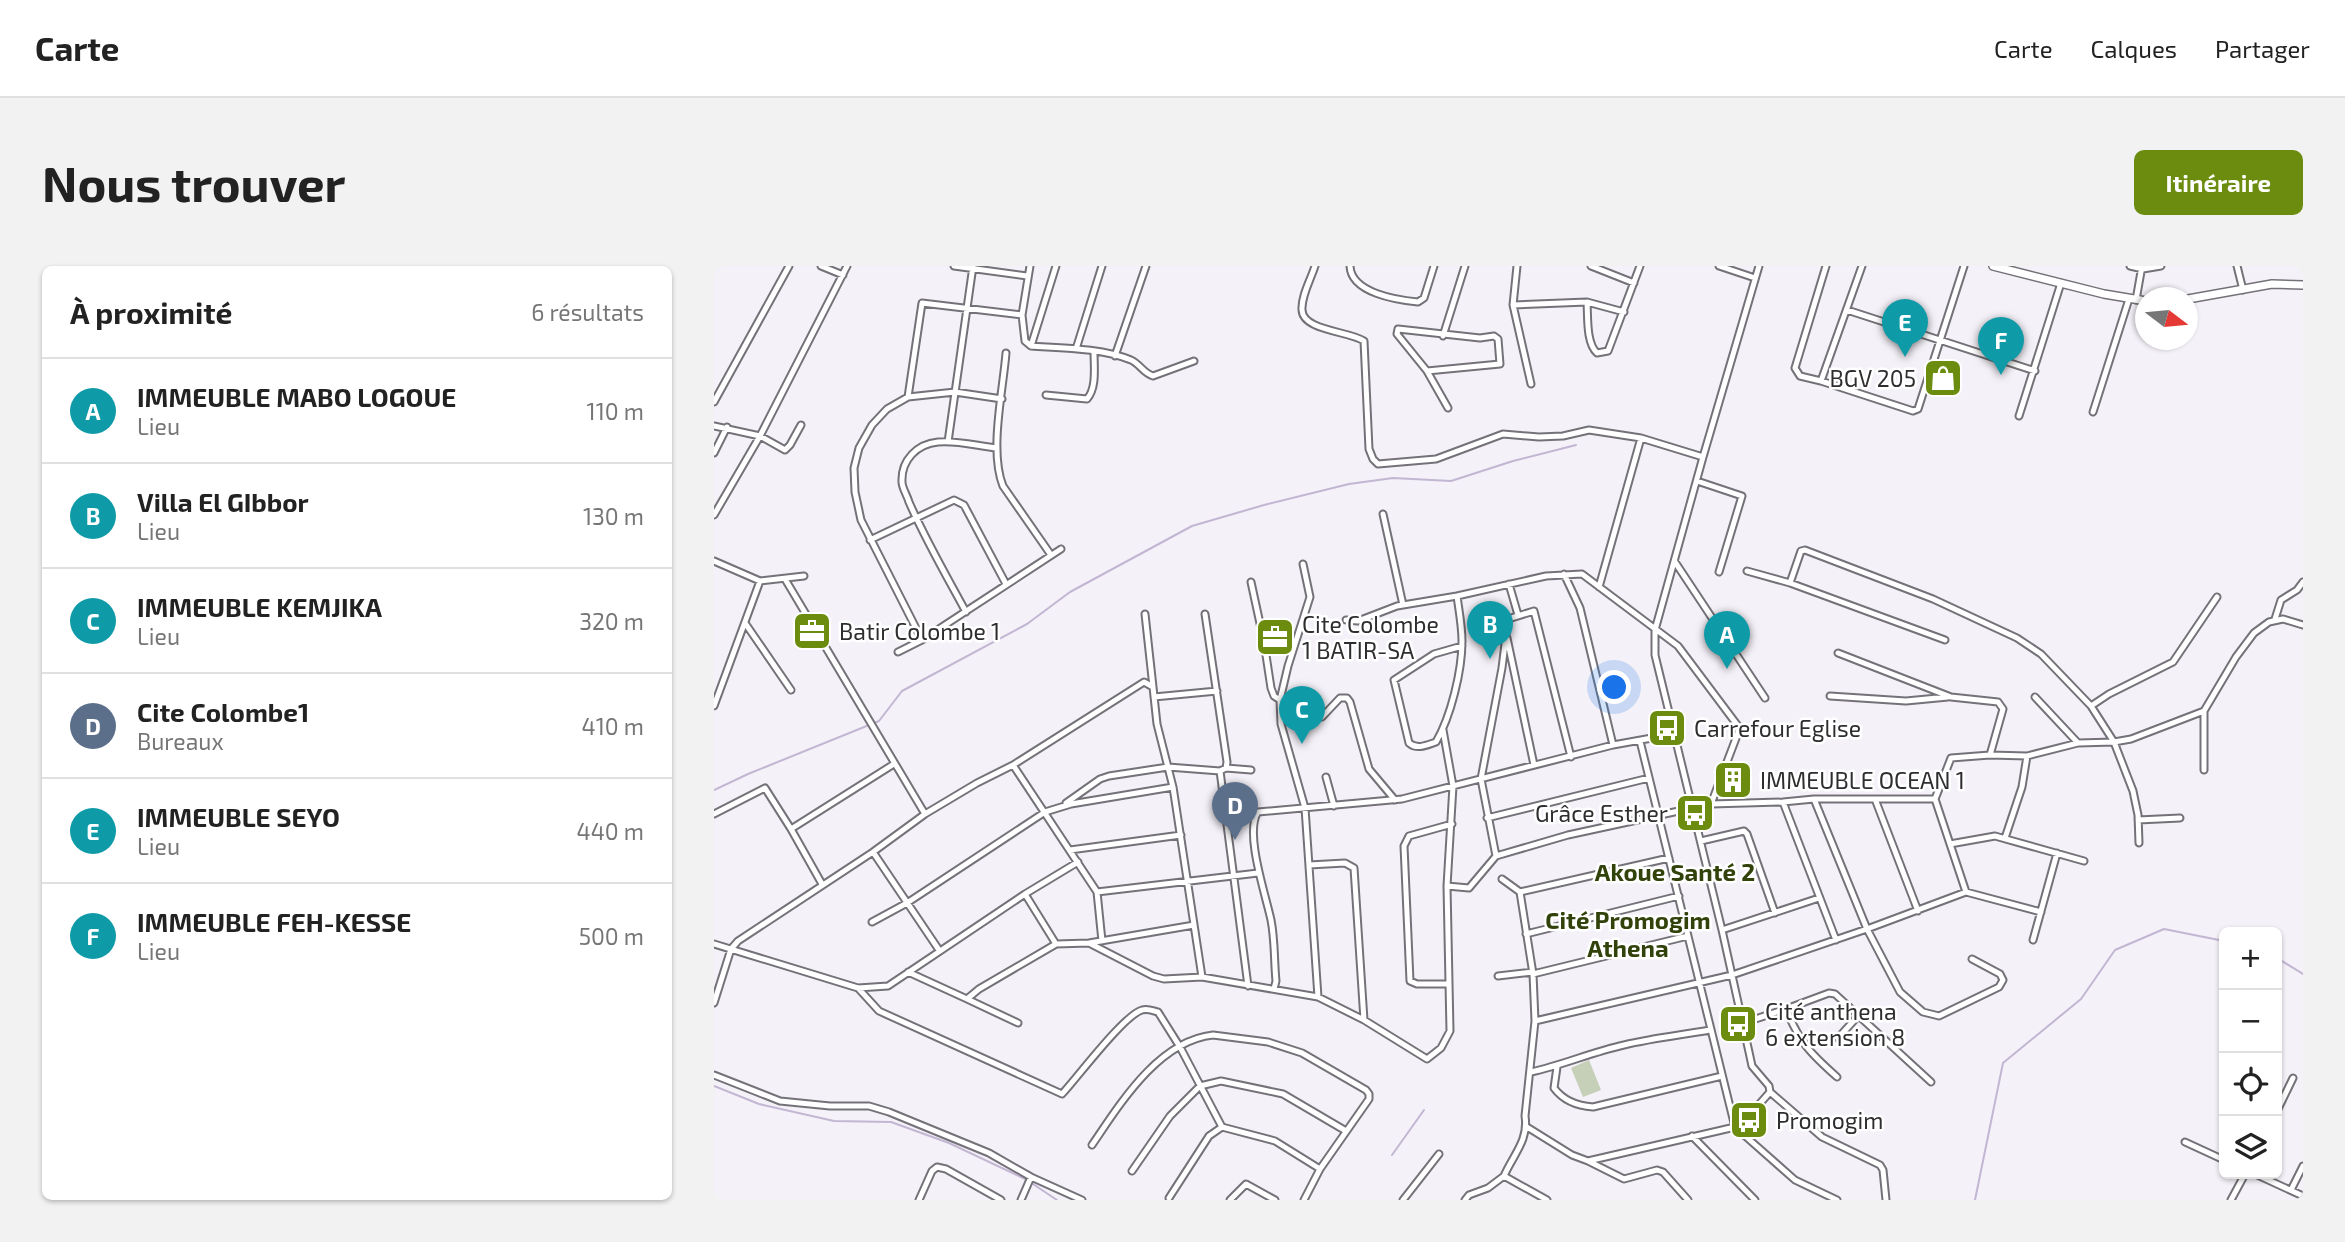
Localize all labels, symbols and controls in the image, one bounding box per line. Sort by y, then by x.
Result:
text: Carte [35,28,119,68]
text: Carte [1994,34,2053,63]
text: Calques [2091,34,2177,63]
text: Partager [2215,34,2310,63]
button: Itinéraire [2134,150,2303,215]
text: Nous trouver [42,153,346,212]
north arrow [2135,287,2198,350]
text: À proximité [70,294,232,330]
text: 6 résultats [531,298,644,326]
pin: E [1882,299,1928,357]
pin: F [1978,317,2024,375]
shop icon: BGV 205 [1922,357,1964,399]
place label: BGV 205 [1830,364,1916,392]
text: IMMEUBLE MABO LOGOUE [137,381,456,412]
text: A [85,397,101,425]
text: 110 m [587,397,644,425]
text: Lieu [137,412,180,440]
text: Villa El GIbbor [137,486,309,517]
text: B [86,502,100,530]
text: 130 m [583,502,644,530]
text: Lieu [137,517,180,545]
text: IMMEUBLE KEMJIKA [137,591,382,622]
pin: B [1467,601,1513,659]
text: C [86,607,100,635]
text: 320 m [579,607,644,635]
office icon: Batir Colombe 1 [791,610,833,652]
place label: Cite Colombe 1 BATIR-SA [1302,610,1439,664]
pin: A [1704,611,1750,669]
office icon: Cite Colombe 1 BATIR-SA [1254,616,1296,658]
place label: Batir Colombe 1 [839,617,1000,645]
text: Lieu [137,622,180,650]
your location [1597,670,1631,704]
pin: C [1279,686,1325,744]
text: Cite Colombe1 [137,696,309,727]
bus stop icon: Carrefour Eglise [1646,707,1688,749]
text: D [85,712,101,740]
text: 410 m [582,712,644,740]
place label: Carrefour Eglise [1694,714,1861,742]
text: Bureaux [137,727,224,755]
building icon: IMMEUBLE OCEAN 1 [1712,759,1754,801]
place label: IMMEUBLE OCEAN 1 [1760,766,1965,794]
pin: D [1212,782,1258,840]
bus stop icon: Grâce Esther [1674,792,1716,834]
place label: Grâce Esther [1535,799,1668,827]
text: IMMEUBLE SEYO [137,801,340,832]
text: E [86,817,100,845]
text: 440 m [577,817,644,845]
text: Lieu [137,832,180,860]
district label: Akoue Santé 2 [1595,857,1755,886]
district label: Cité Promogim Athena [1545,905,1711,962]
text: IMMEUBLE FEH-KESSE [137,906,411,937]
text: F [87,922,99,950]
text: 500 m [579,922,644,950]
map controls [2219,927,2282,1179]
button: + [2219,927,2282,990]
text: Lieu [137,937,180,965]
button: − [2219,990,2282,1053]
place label: Cité anthena 6 extension 8 [1765,997,1905,1051]
bus stop icon: Cité anthena 6 extension 8 [1717,1003,1759,1045]
button: locate [2219,1053,2282,1116]
bus stop icon: Promogim [1728,1099,1770,1141]
place label: Promogim [1776,1106,1883,1134]
button: layers [2219,1116,2282,1179]

